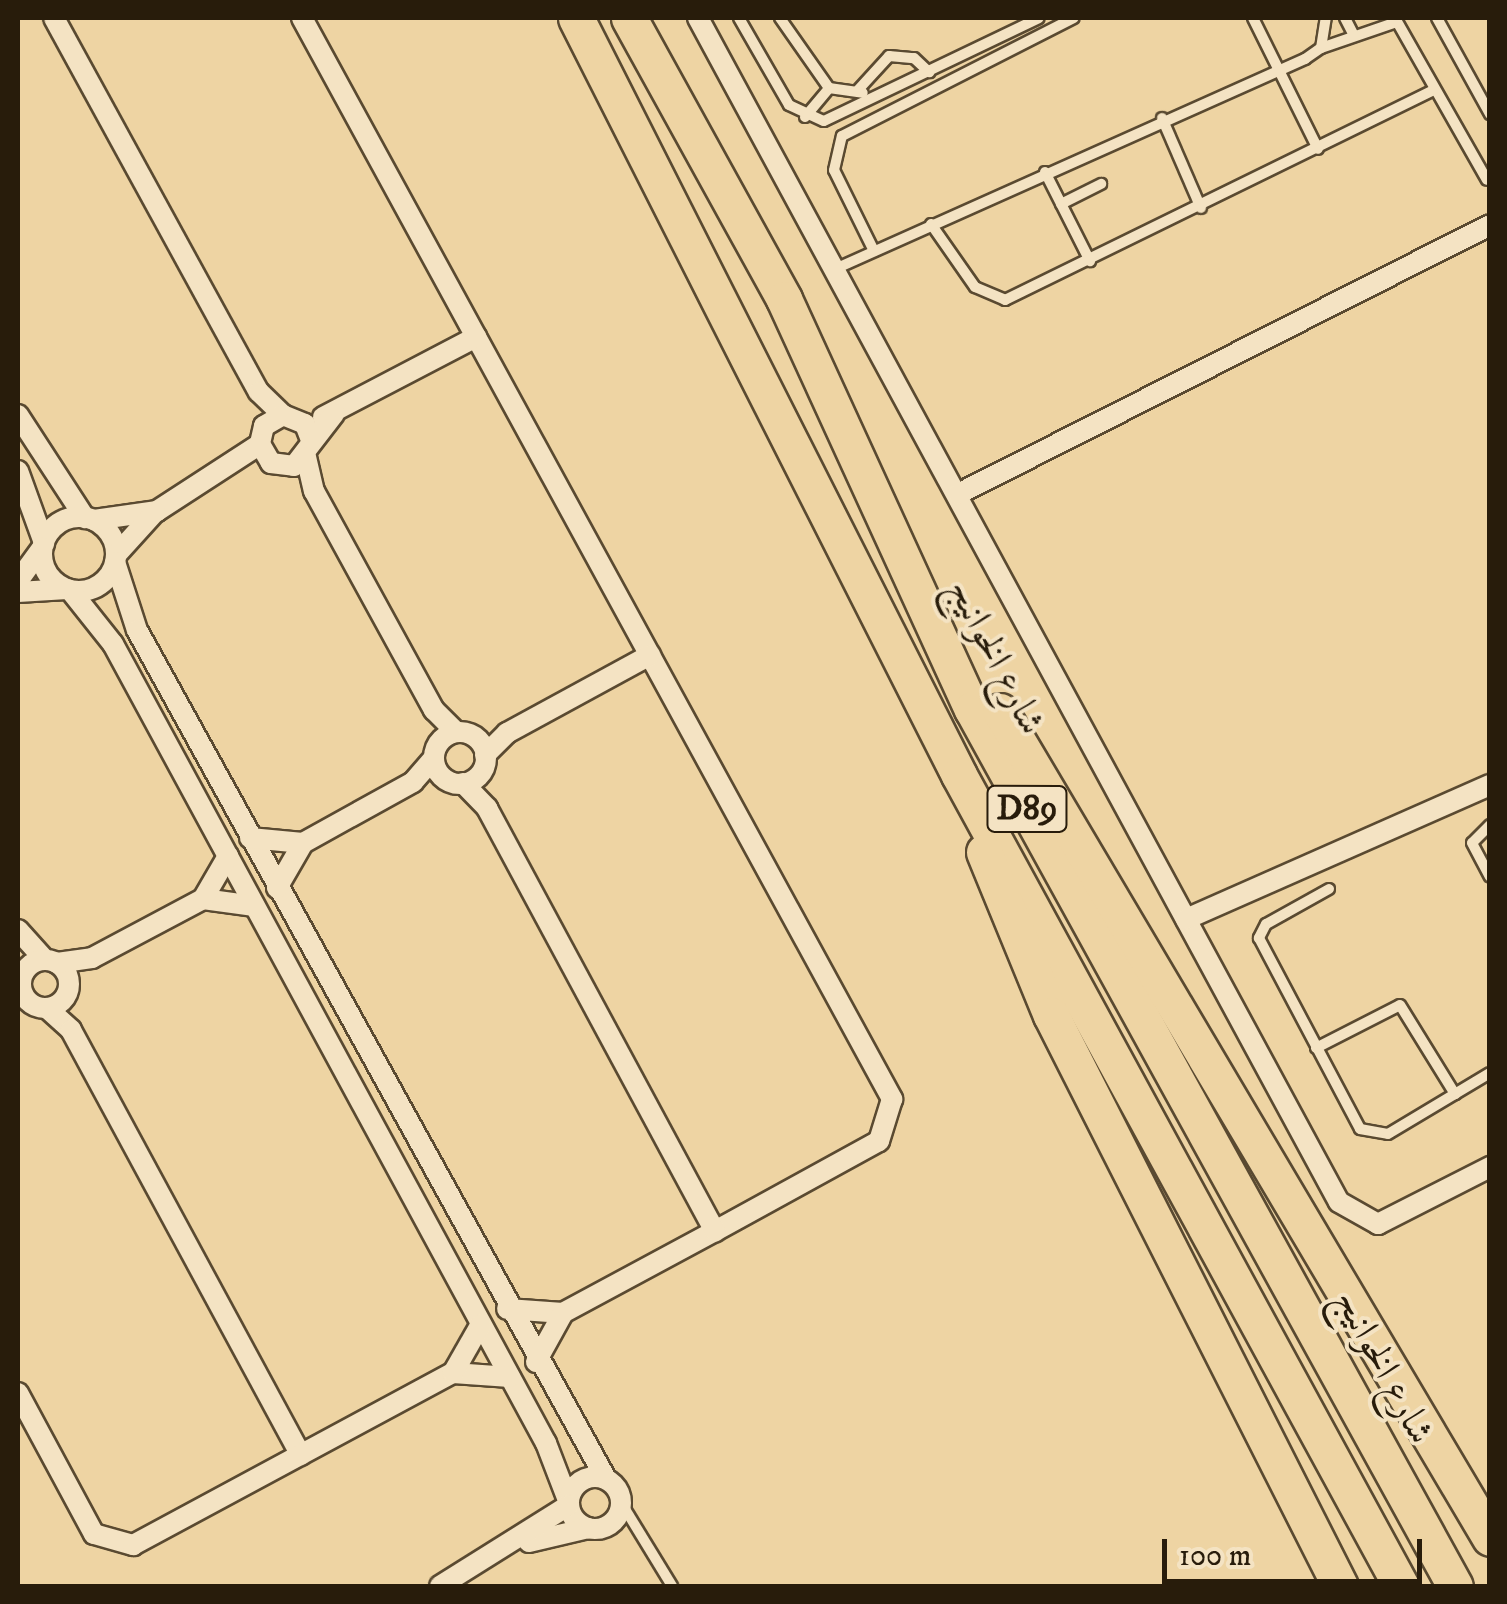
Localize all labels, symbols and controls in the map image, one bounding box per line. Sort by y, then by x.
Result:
street label: شارع الخوانيج [936,571,1054,743]
road number: D89 [984,779,1070,839]
street label: شارع الخوانيج [1323,1282,1443,1452]
scale bar [1167,1519,1427,1581]
text: 100 m [1179,1538,1251,1575]

